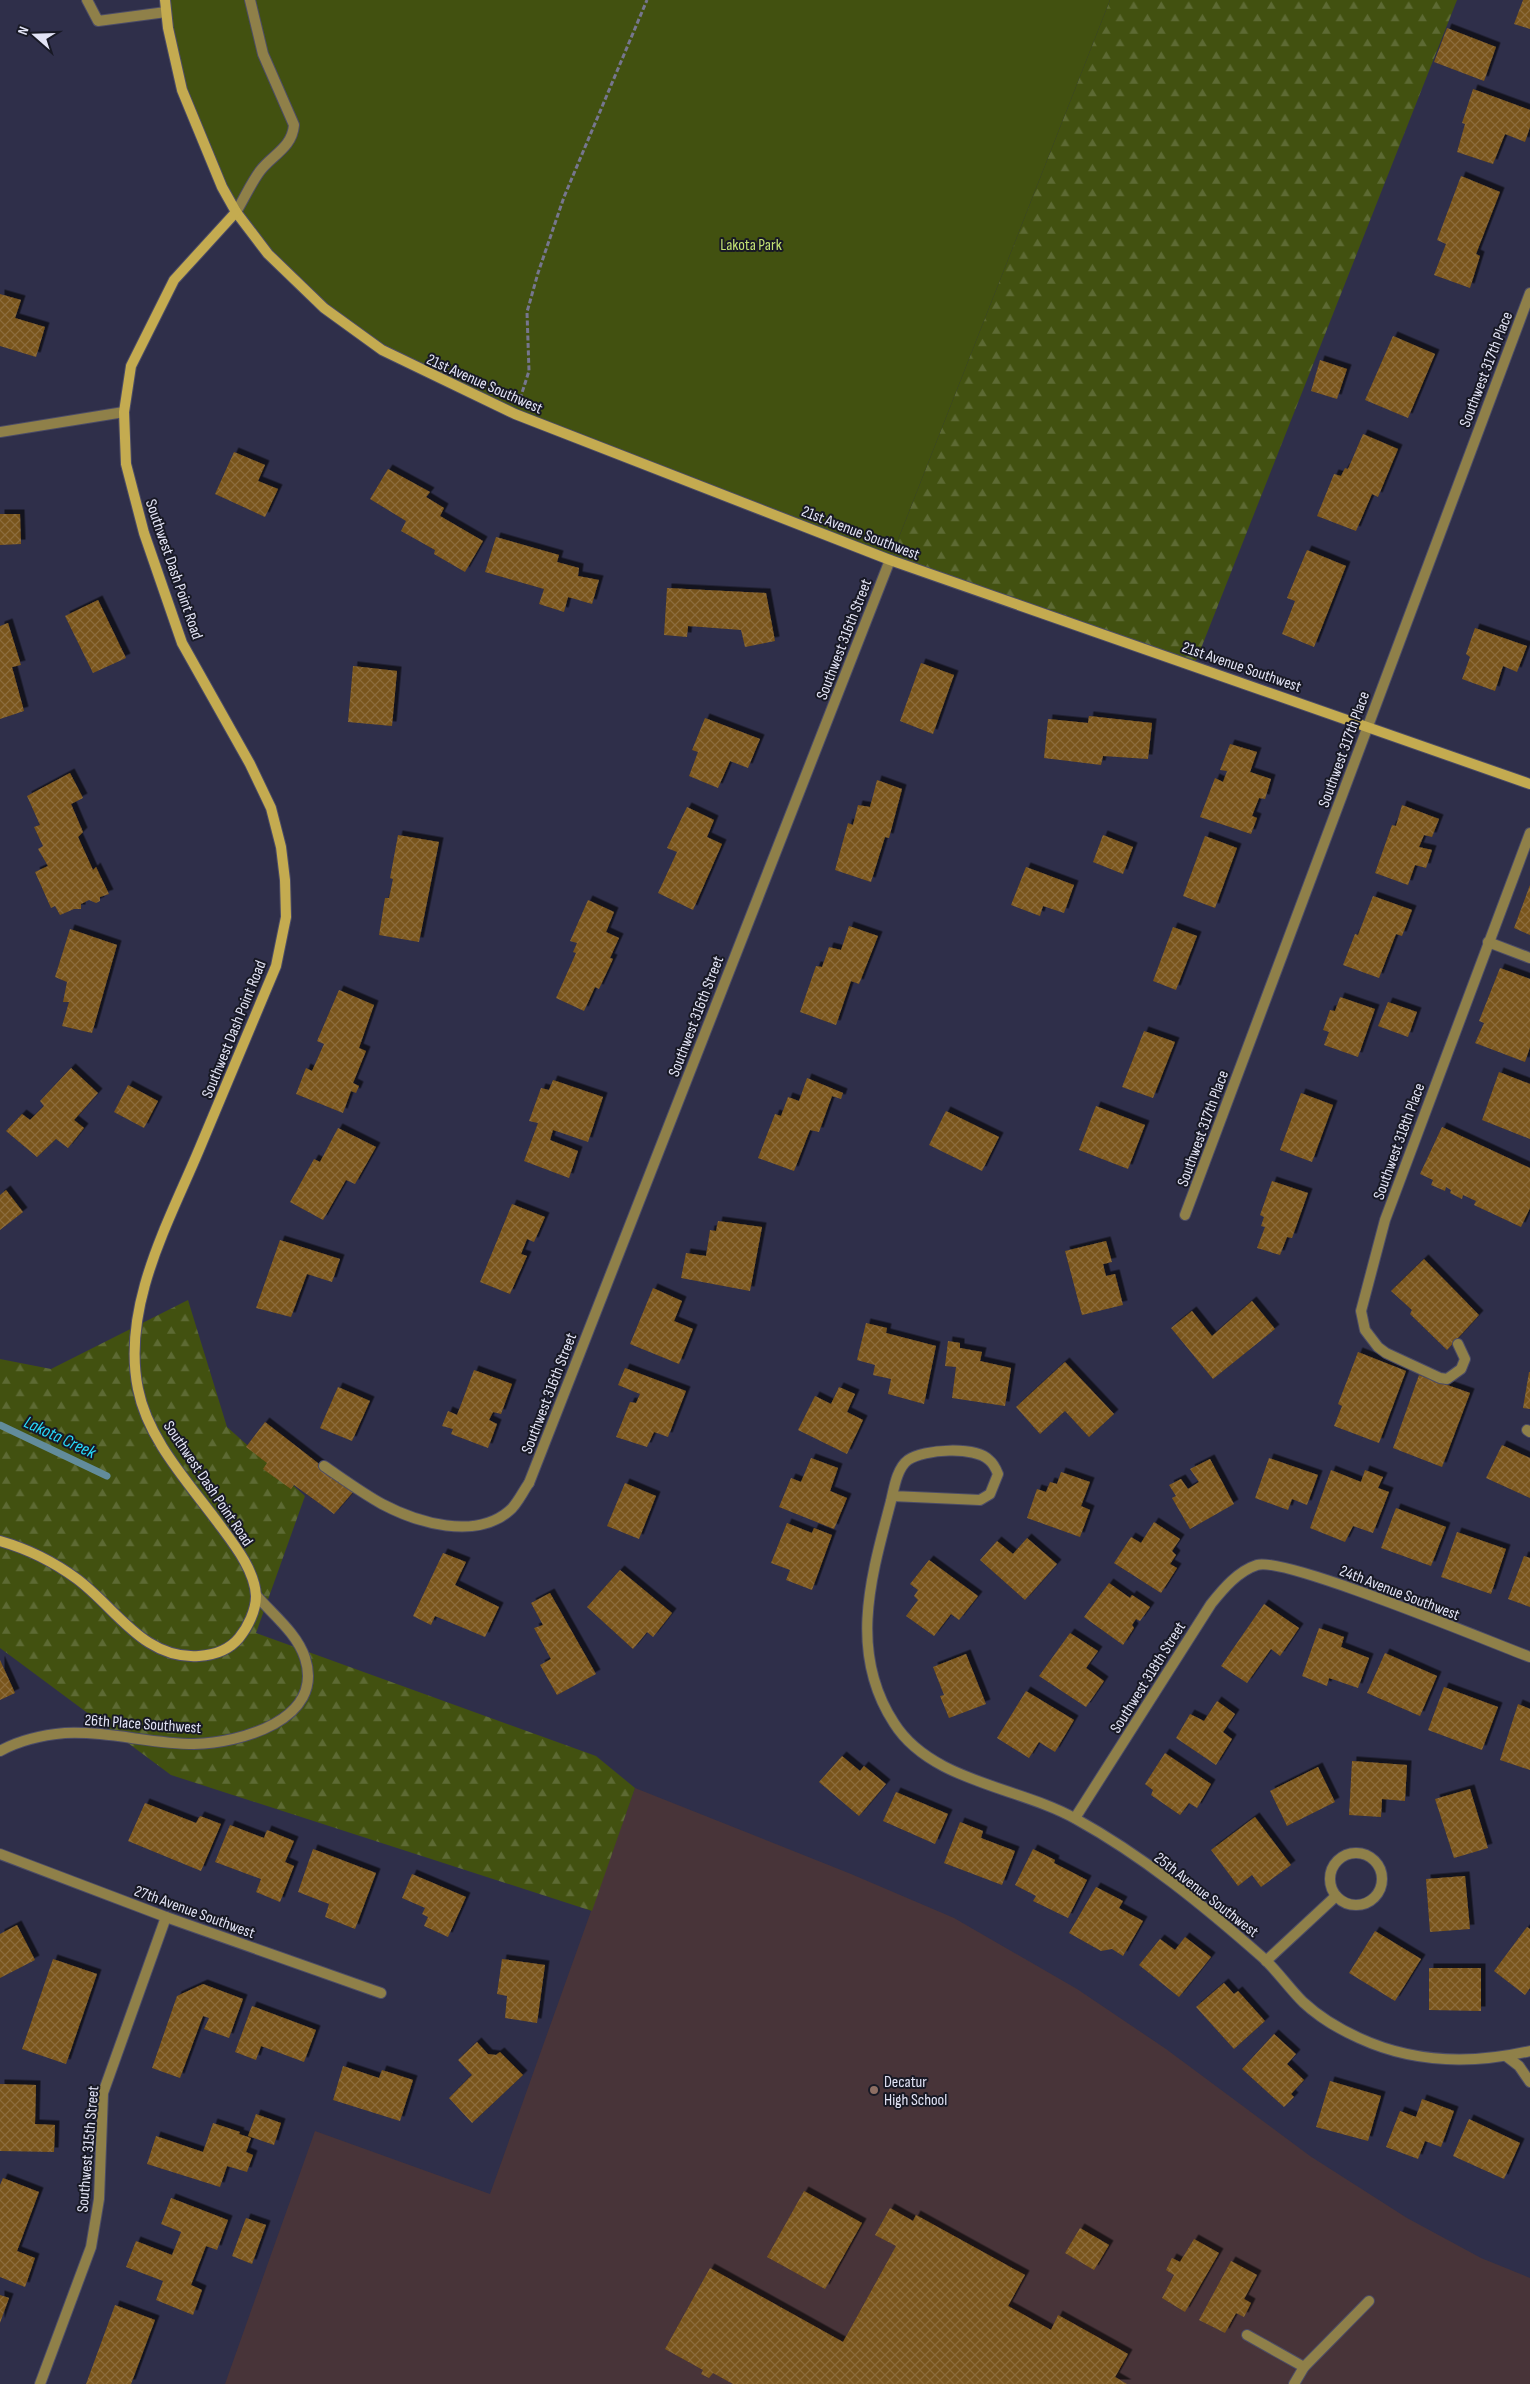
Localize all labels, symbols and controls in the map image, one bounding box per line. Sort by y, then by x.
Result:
north arrow [10,10,60,60]
text: N [14,24,33,37]
park label: Lakota Park [720,236,782,255]
street label: Southwest 317th Place [1456,309,1517,430]
street label: 21st Avenue Southwest [423,350,545,419]
street label: Southwest Dash Point Road [141,497,206,642]
street label: 21st Avenue Southwest [799,502,922,565]
street label: Southwest 316th Street [813,576,876,703]
street label: 21st Avenue Southwest [1179,638,1304,697]
street label: Southwest 317th Place [1315,689,1374,810]
street label: Southwest 316th Street [665,953,728,1080]
street label: Southwest Dash Point Road [198,958,271,1101]
street label: Southwest 317th Place [1174,1068,1233,1189]
street label: Southwest 318th Place [1370,1081,1429,1202]
street label: Southwest 316th Street [518,1330,581,1457]
water label: Lakota Creek [21,1412,100,1464]
street label: Southwest Dash Point Road [159,1418,257,1550]
street label: 24th Avenue Southwest [1337,1562,1462,1625]
street label: Southwest 318th Street [1106,1618,1190,1737]
street label: 26th Place Southwest [84,1711,202,1738]
street label: 25th Avenue Southwest [1150,1849,1262,1942]
street label: 27th Avenue Southwest [132,1882,257,1943]
place label: Decatur High School [884,2073,947,2110]
marker: Decatur High School [868,2084,880,2096]
street label: Southwest 315th Street [73,2085,104,2213]

